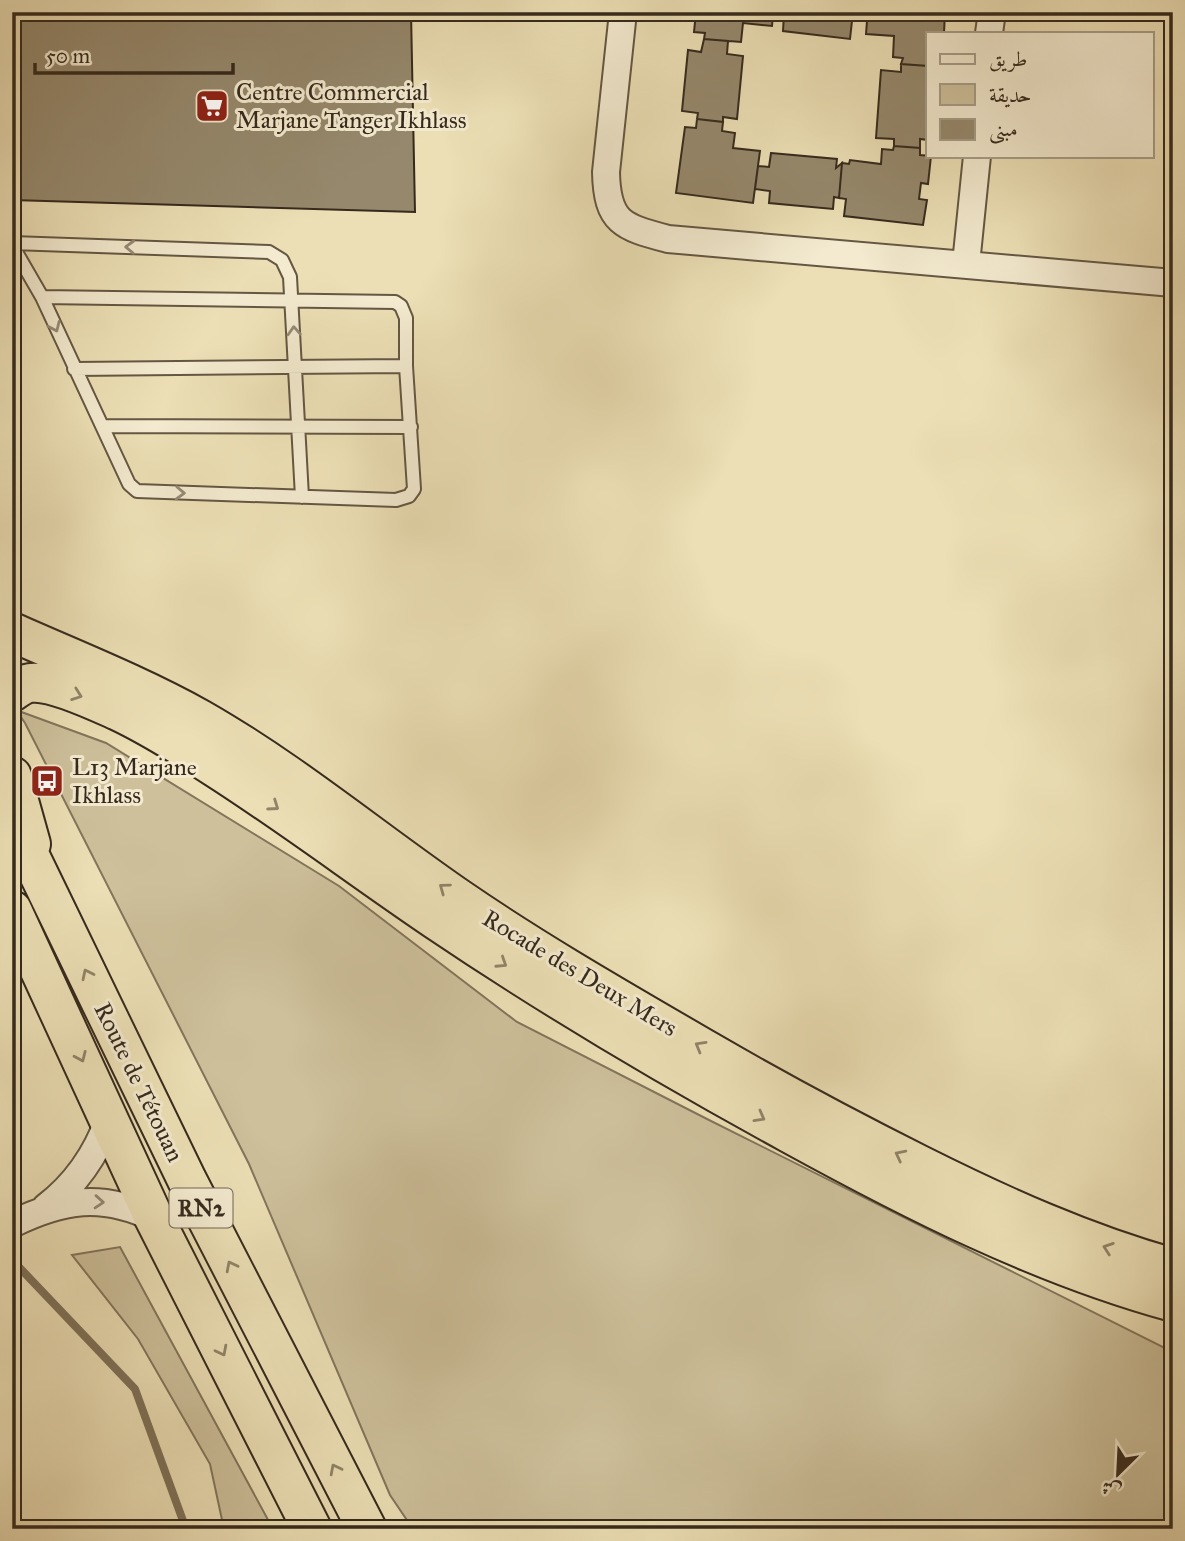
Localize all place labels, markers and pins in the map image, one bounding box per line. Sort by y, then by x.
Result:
place label: Centre Commercial Marjane Tanger Ikhlass [236,77,466,135]
supermarket icon: Centre Commercial Marjane Tanger Ikhlass [193,87,231,125]
place label: L13 Marjane Ikhlass [72,752,197,810]
bus stop icon: L13 Marjane Ikhlass [28,762,66,800]

